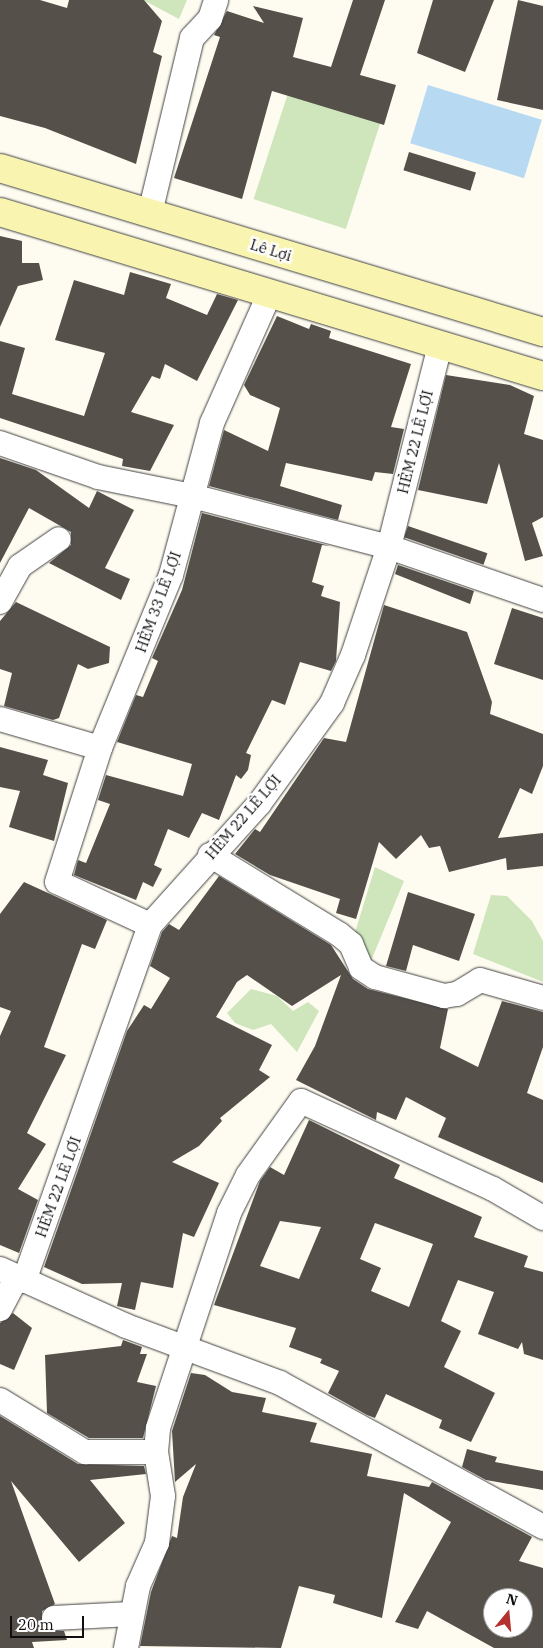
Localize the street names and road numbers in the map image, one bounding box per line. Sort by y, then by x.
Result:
street label: Lê Lợi [248,235,294,265]
street label: HẺM 22 LÊ LỢI [393,388,437,496]
street label: HẺM 33 LÊ LỢI [131,549,185,655]
street label: HẺM 22 LÊ LỢI [201,771,285,863]
street label: HẺM 22 LÊ LỢI [31,1134,85,1240]

